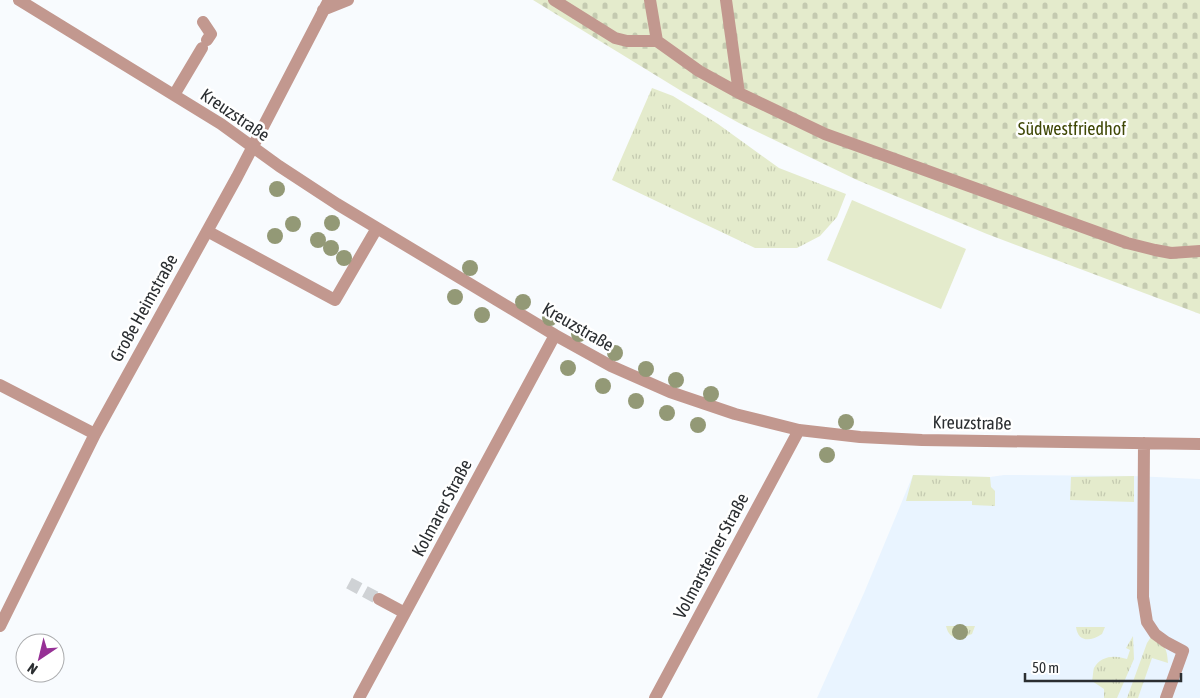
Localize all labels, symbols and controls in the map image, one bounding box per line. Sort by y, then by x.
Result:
street label: Kreuzstraße [197,84,274,145]
park label: Südwestfriedhof [1018,118,1126,139]
street label: Große Heimstraße [105,250,182,365]
street label: Kreuzstraße [539,298,618,355]
street label: Kreuzstraße [932,411,1012,434]
street label: Kolmarer Straße [407,456,476,560]
street label: Volmarsteiner Straße [669,489,753,622]
north arrow [15,633,65,683]
scale bar [1025,650,1181,682]
text: 50 m [1032,659,1059,676]
text: N [25,660,41,678]

